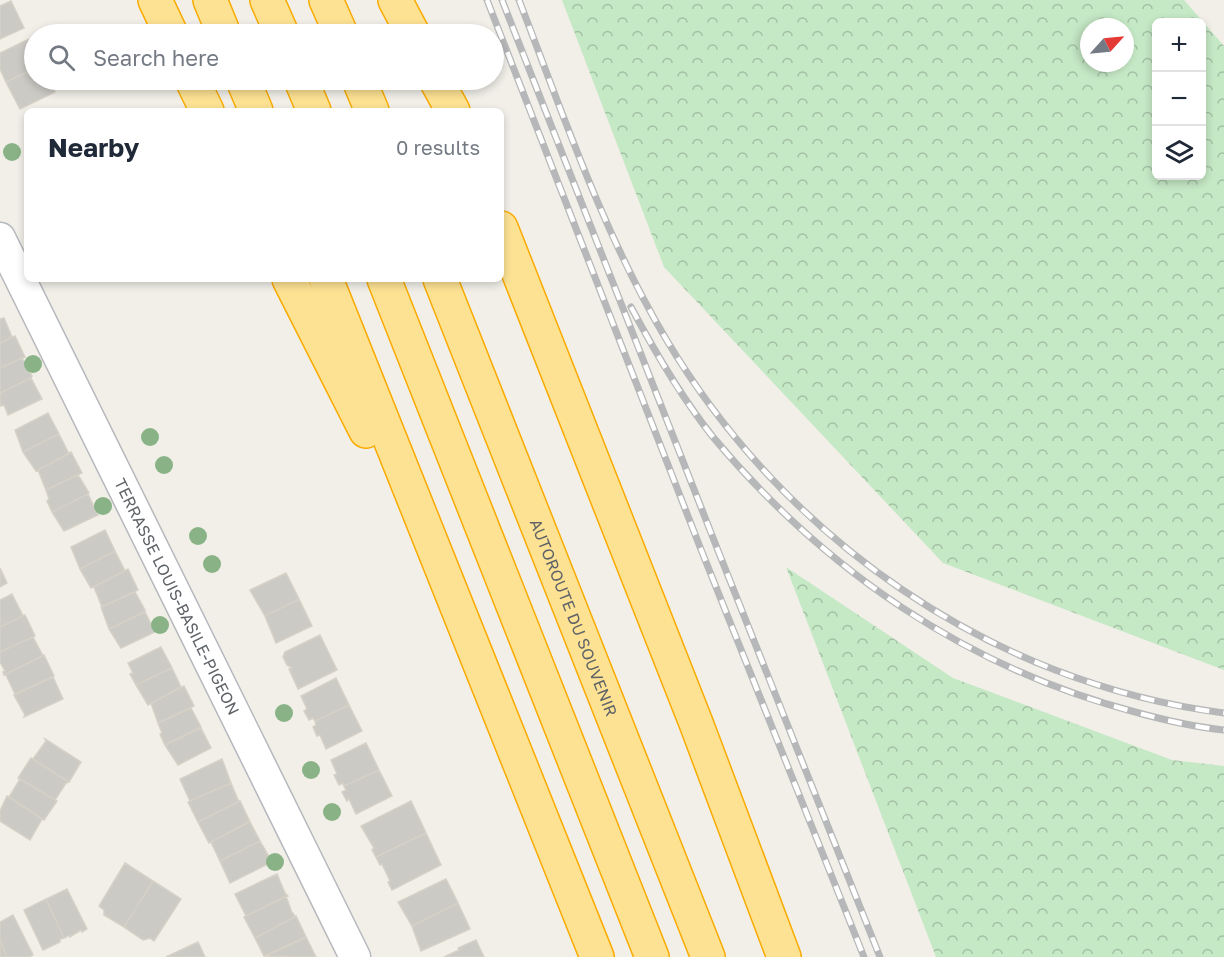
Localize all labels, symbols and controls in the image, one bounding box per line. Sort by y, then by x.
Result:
north arrow [1080,18,1134,72]
map controls [1152,18,1206,180]
button: + [1152,18,1206,72]
search box [24,24,504,90]
icon: search [45,41,78,74]
text: Search here [93,44,219,71]
button: − [1152,72,1206,126]
button: layers [1152,126,1206,180]
text: Nearby [48,132,139,163]
text: 0 results [396,135,480,159]
street label: TERRASSE LOUIS-BASILE-PIGEON [110,475,244,718]
street label: AUTOROUTE DU SOUVENIR [526,516,622,719]

